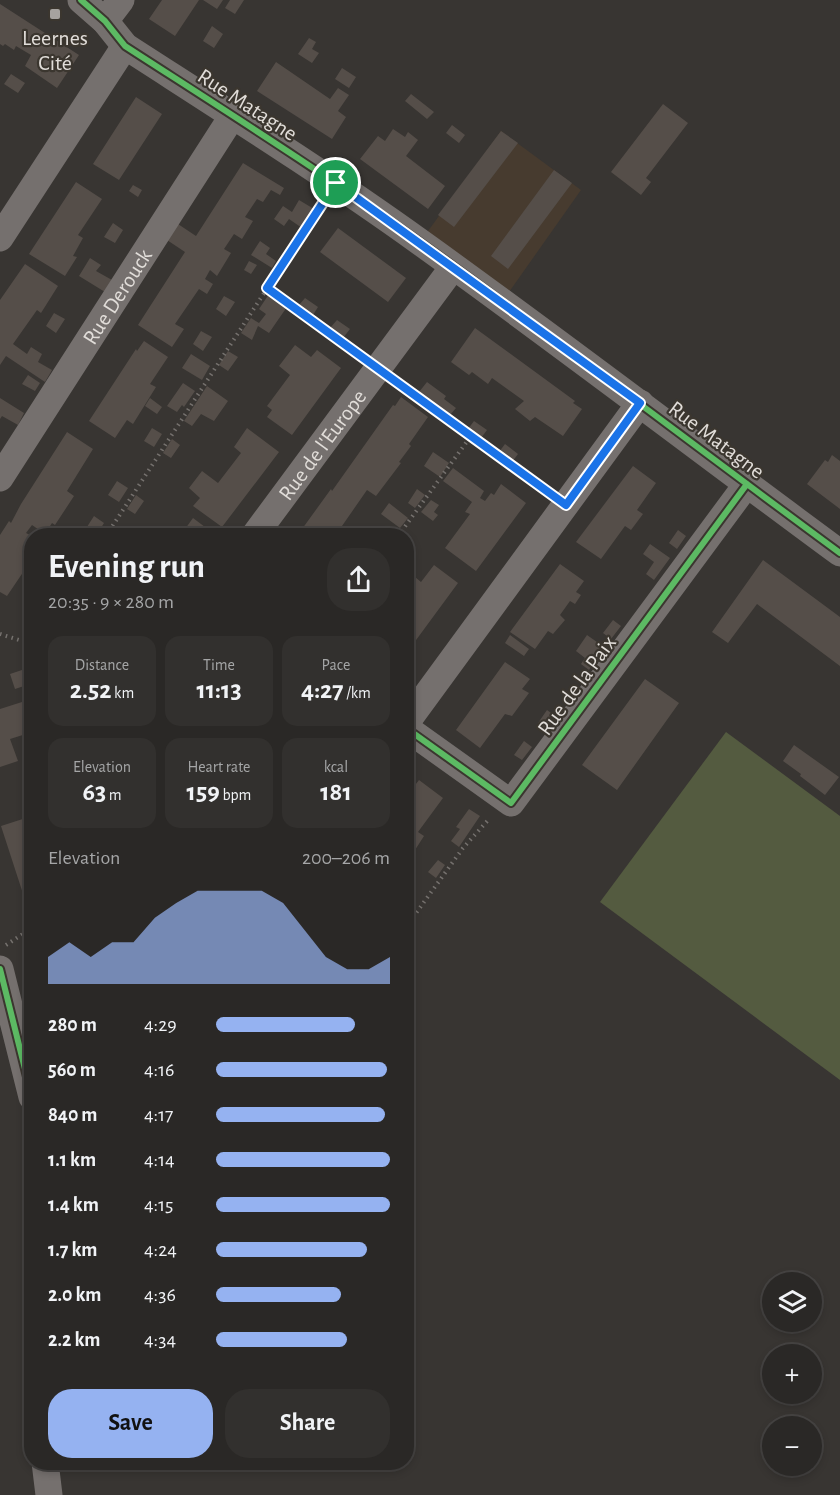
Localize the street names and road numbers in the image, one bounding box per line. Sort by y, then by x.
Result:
street label: Rue Matagne [194,65,301,145]
street label: Rue Derouck [79,245,156,348]
street label: Rue de l'Europe [275,386,371,504]
street label: Rue Matagne [664,397,768,483]
street label: Rue de la Paix [534,631,620,739]

